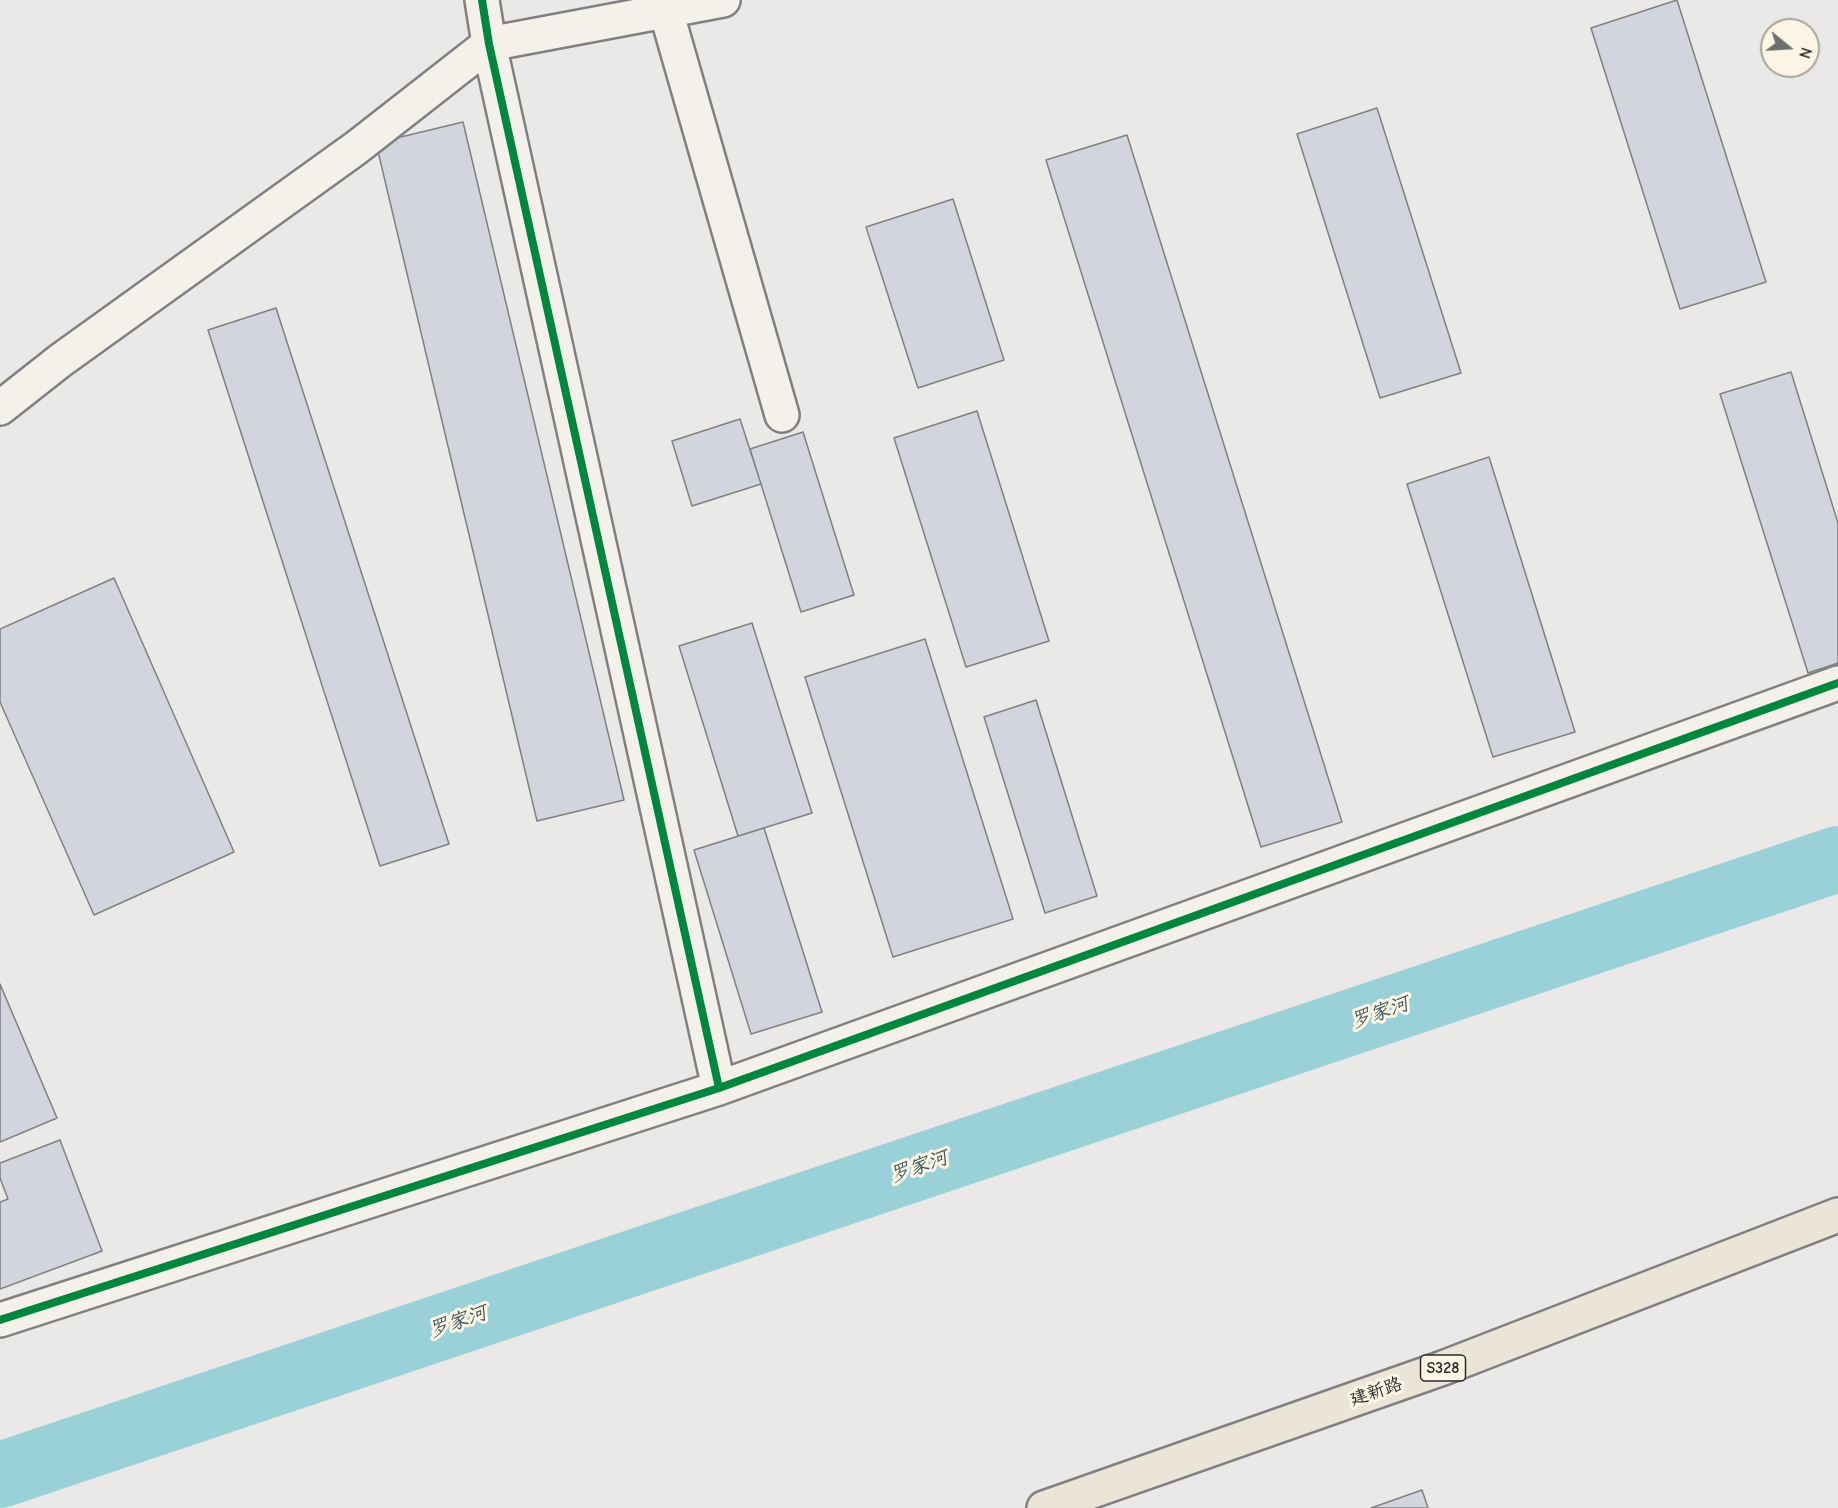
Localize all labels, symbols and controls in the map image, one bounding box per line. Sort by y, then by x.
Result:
north arrow [1760,18,1820,78]
text: N [1795,45,1815,61]
water label: 罗家河 [1348,992,1412,1034]
water label: 罗家河 [887,1146,951,1188]
water label: 罗家河 [426,1301,490,1343]
road number: S328 [1420,1355,1466,1381]
street label: 建新路 [1347,1373,1405,1411]

